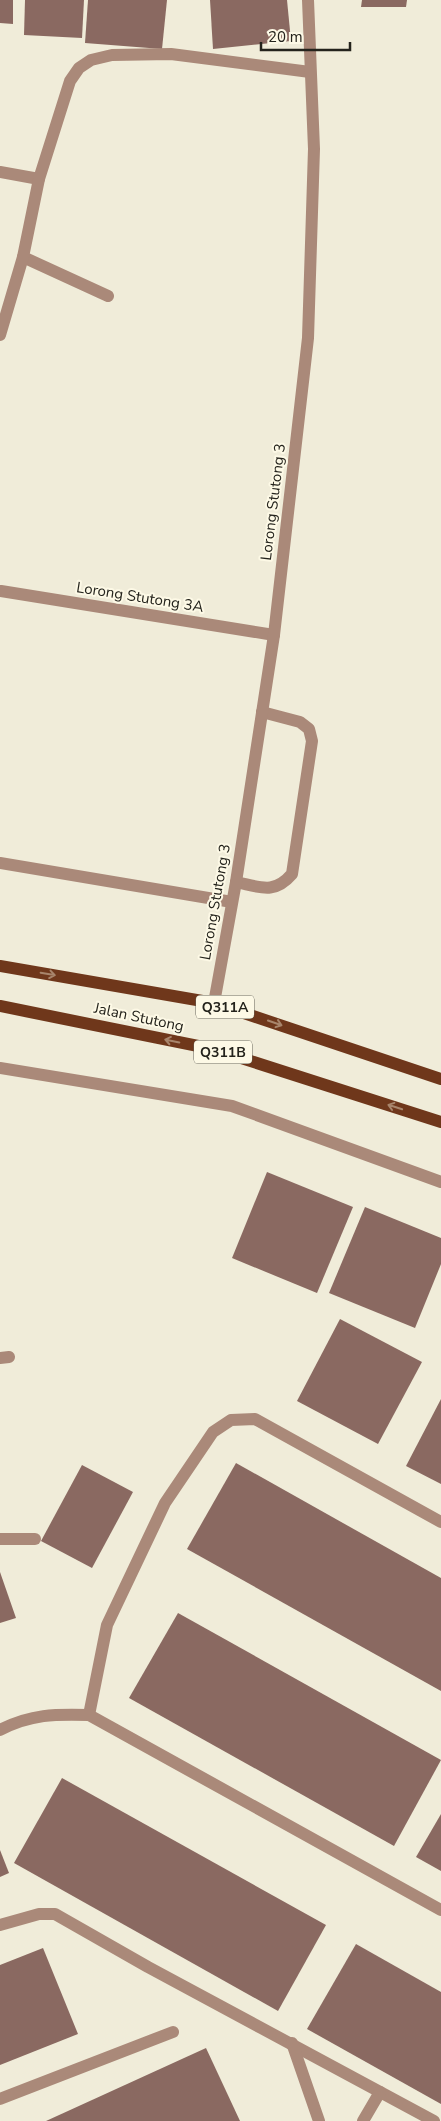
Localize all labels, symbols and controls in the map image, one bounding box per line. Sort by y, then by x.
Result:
scale bar [261,20,350,52]
text: 20 m [268,27,303,47]
street label: Lorong Stutong 3 [256,442,290,562]
street label: Lorong Stutong 3A [75,577,205,617]
street label: Lorong Stutong 3 [195,842,235,962]
one-way arrow [40,969,56,979]
road number: Q311A [196,996,254,1019]
street label: Jalan Stutong [91,998,186,1036]
one-way arrow [266,1019,282,1029]
one-way arrow [164,1035,180,1045]
road number: Q311B [194,1040,252,1064]
one-way arrow [387,1102,403,1111]

